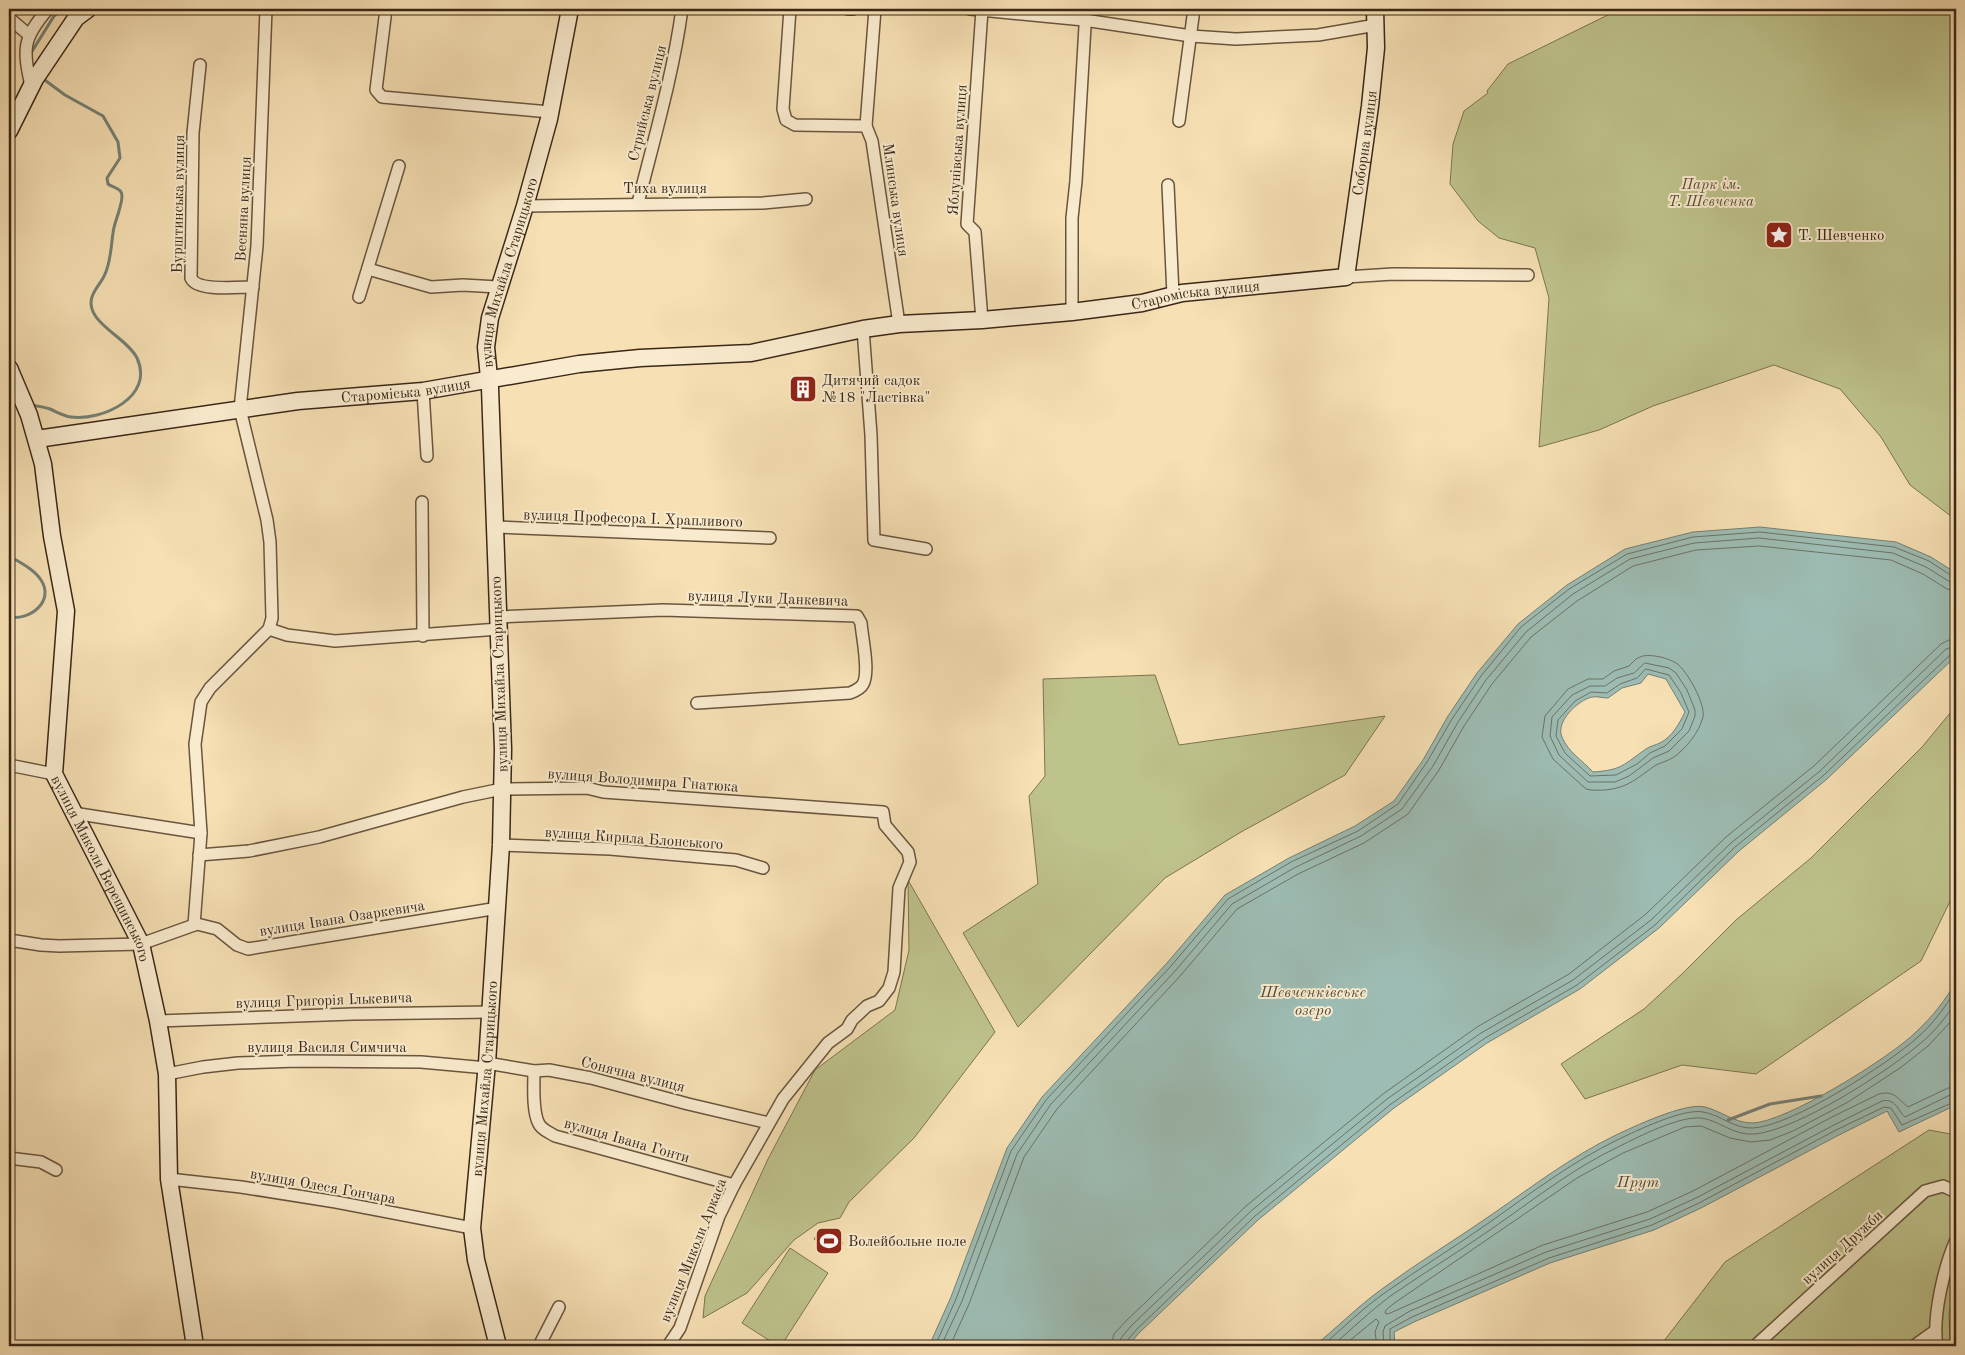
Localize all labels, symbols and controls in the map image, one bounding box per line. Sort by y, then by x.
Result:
street label: Стрийська вулиця [627,44,670,163]
street label: Яблунівська вулиця [946,84,971,216]
street label: Соборна вулиця [1351,90,1381,197]
street label: Бурштинська вулиця [171,134,188,274]
street label: Млинська вулиця [879,143,910,258]
street label: Весняна вулиця [234,156,255,262]
street label: вулиця Михайла Старицького [480,176,541,368]
park label: Парк ім. Т. Шевченка [1668,178,1754,210]
street label: Тиха вулиця [623,182,707,197]
place icon: Т. Шевченко [1764,220,1794,250]
place label: Т. Шевченко [1798,229,1884,244]
street label: Староміська вулиця [1130,279,1261,313]
building icon: Дитячий садок №18 "Ластівка" [788,374,818,404]
place label: Дитячий садок №18 "Ластівка" [822,374,930,406]
street label: Староміська вулиця [340,377,472,407]
street label: вулиця Професора І. Храпливого [523,508,743,531]
street label: вулиця Михайла Старицького [490,576,511,772]
street label: вулиця Луки Данкевича [687,589,849,610]
street label: вулиця Володимира Гнатюка [547,767,739,796]
street label: вулиця Миколи Верещинського [47,773,151,963]
street label: вулиця Кирила Блонського [544,826,724,853]
street label: вулиця Івана Озаркевича [258,899,427,940]
street label: вулиця Михайла Старицького [471,980,501,1177]
water label: Шевченківське озеро [1259,985,1366,1019]
street label: вулиця Григорія Ількевича [235,991,413,1012]
street label: вулиця Василя Симчича [247,1041,407,1056]
street label: Сонячна вулиця [579,1055,686,1096]
street label: вулиця Івана Гонти [562,1116,691,1167]
street label: вулиця Олеся Гончара [249,1167,397,1208]
water label: Прут [1616,1175,1659,1191]
street label: вулиця Миколи Аркаса [659,1176,730,1325]
street label: вулиця Дружби [1800,1208,1886,1288]
sports icon: Волейбольне поле [814,1226,844,1256]
place label: Волейбольне поле [848,1235,967,1250]

